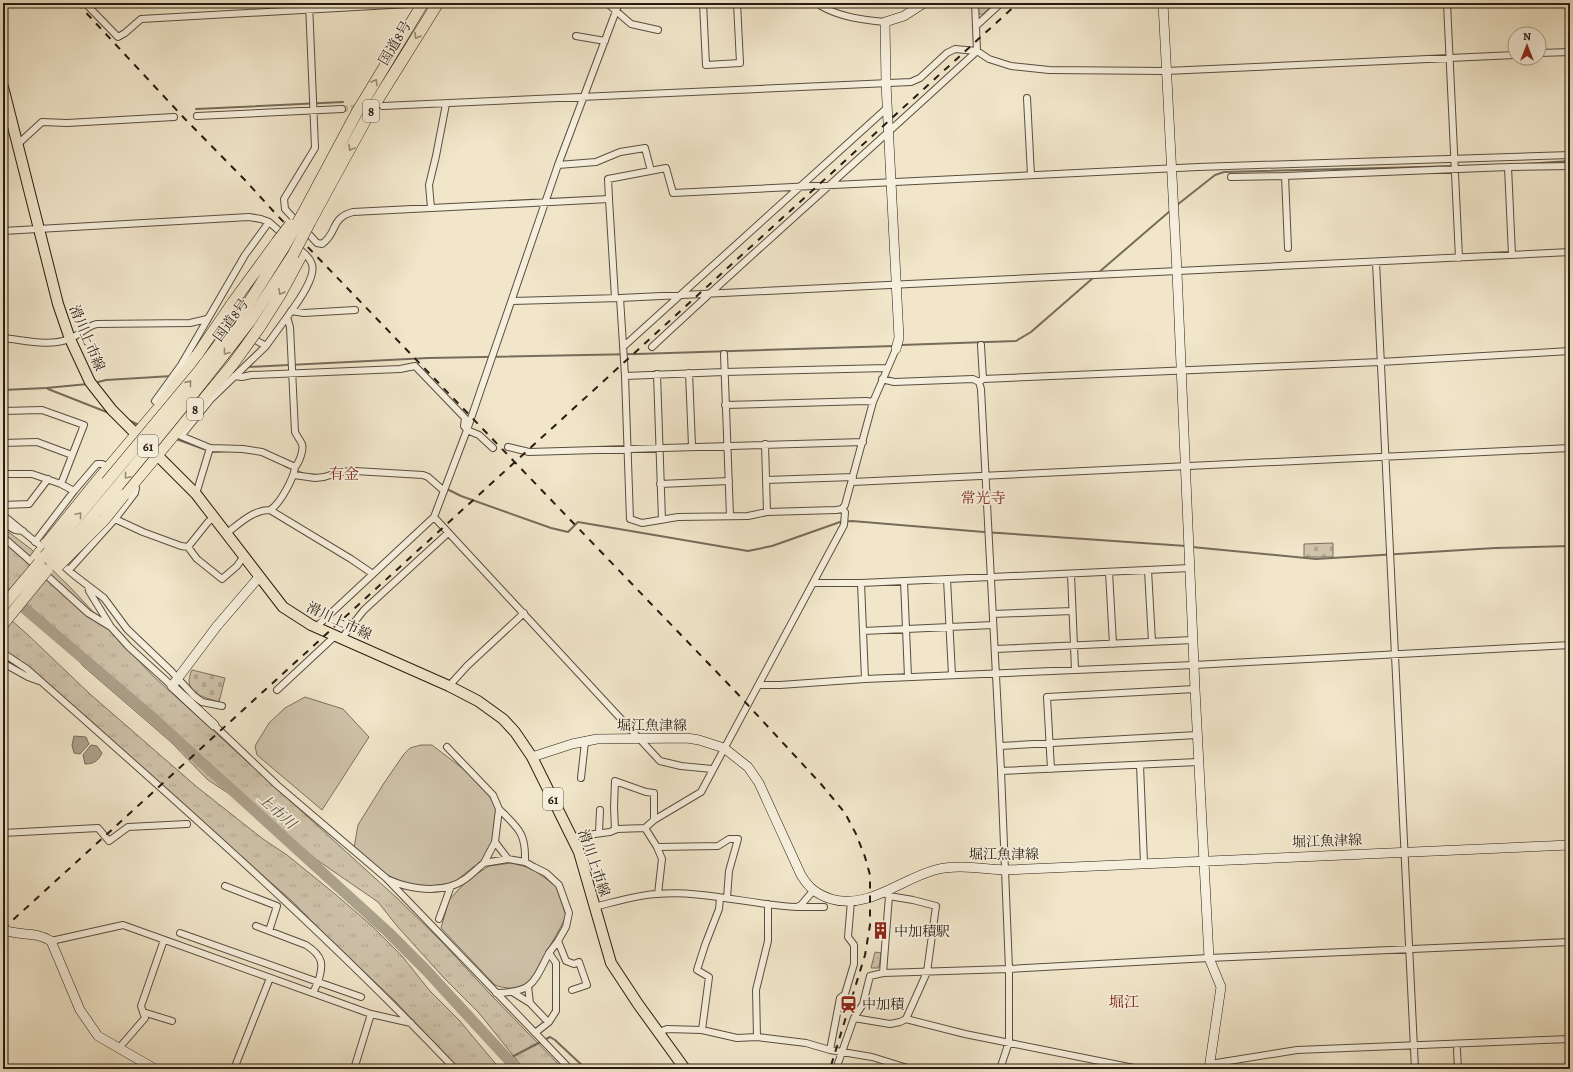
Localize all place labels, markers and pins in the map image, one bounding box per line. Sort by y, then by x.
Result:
building icon: 中加積駅 [871,921,891,941]
place label: 中加積駅 [894,922,950,941]
station icon: 中加積 [839,994,859,1014]
place label: 中加積 [862,995,905,1014]

